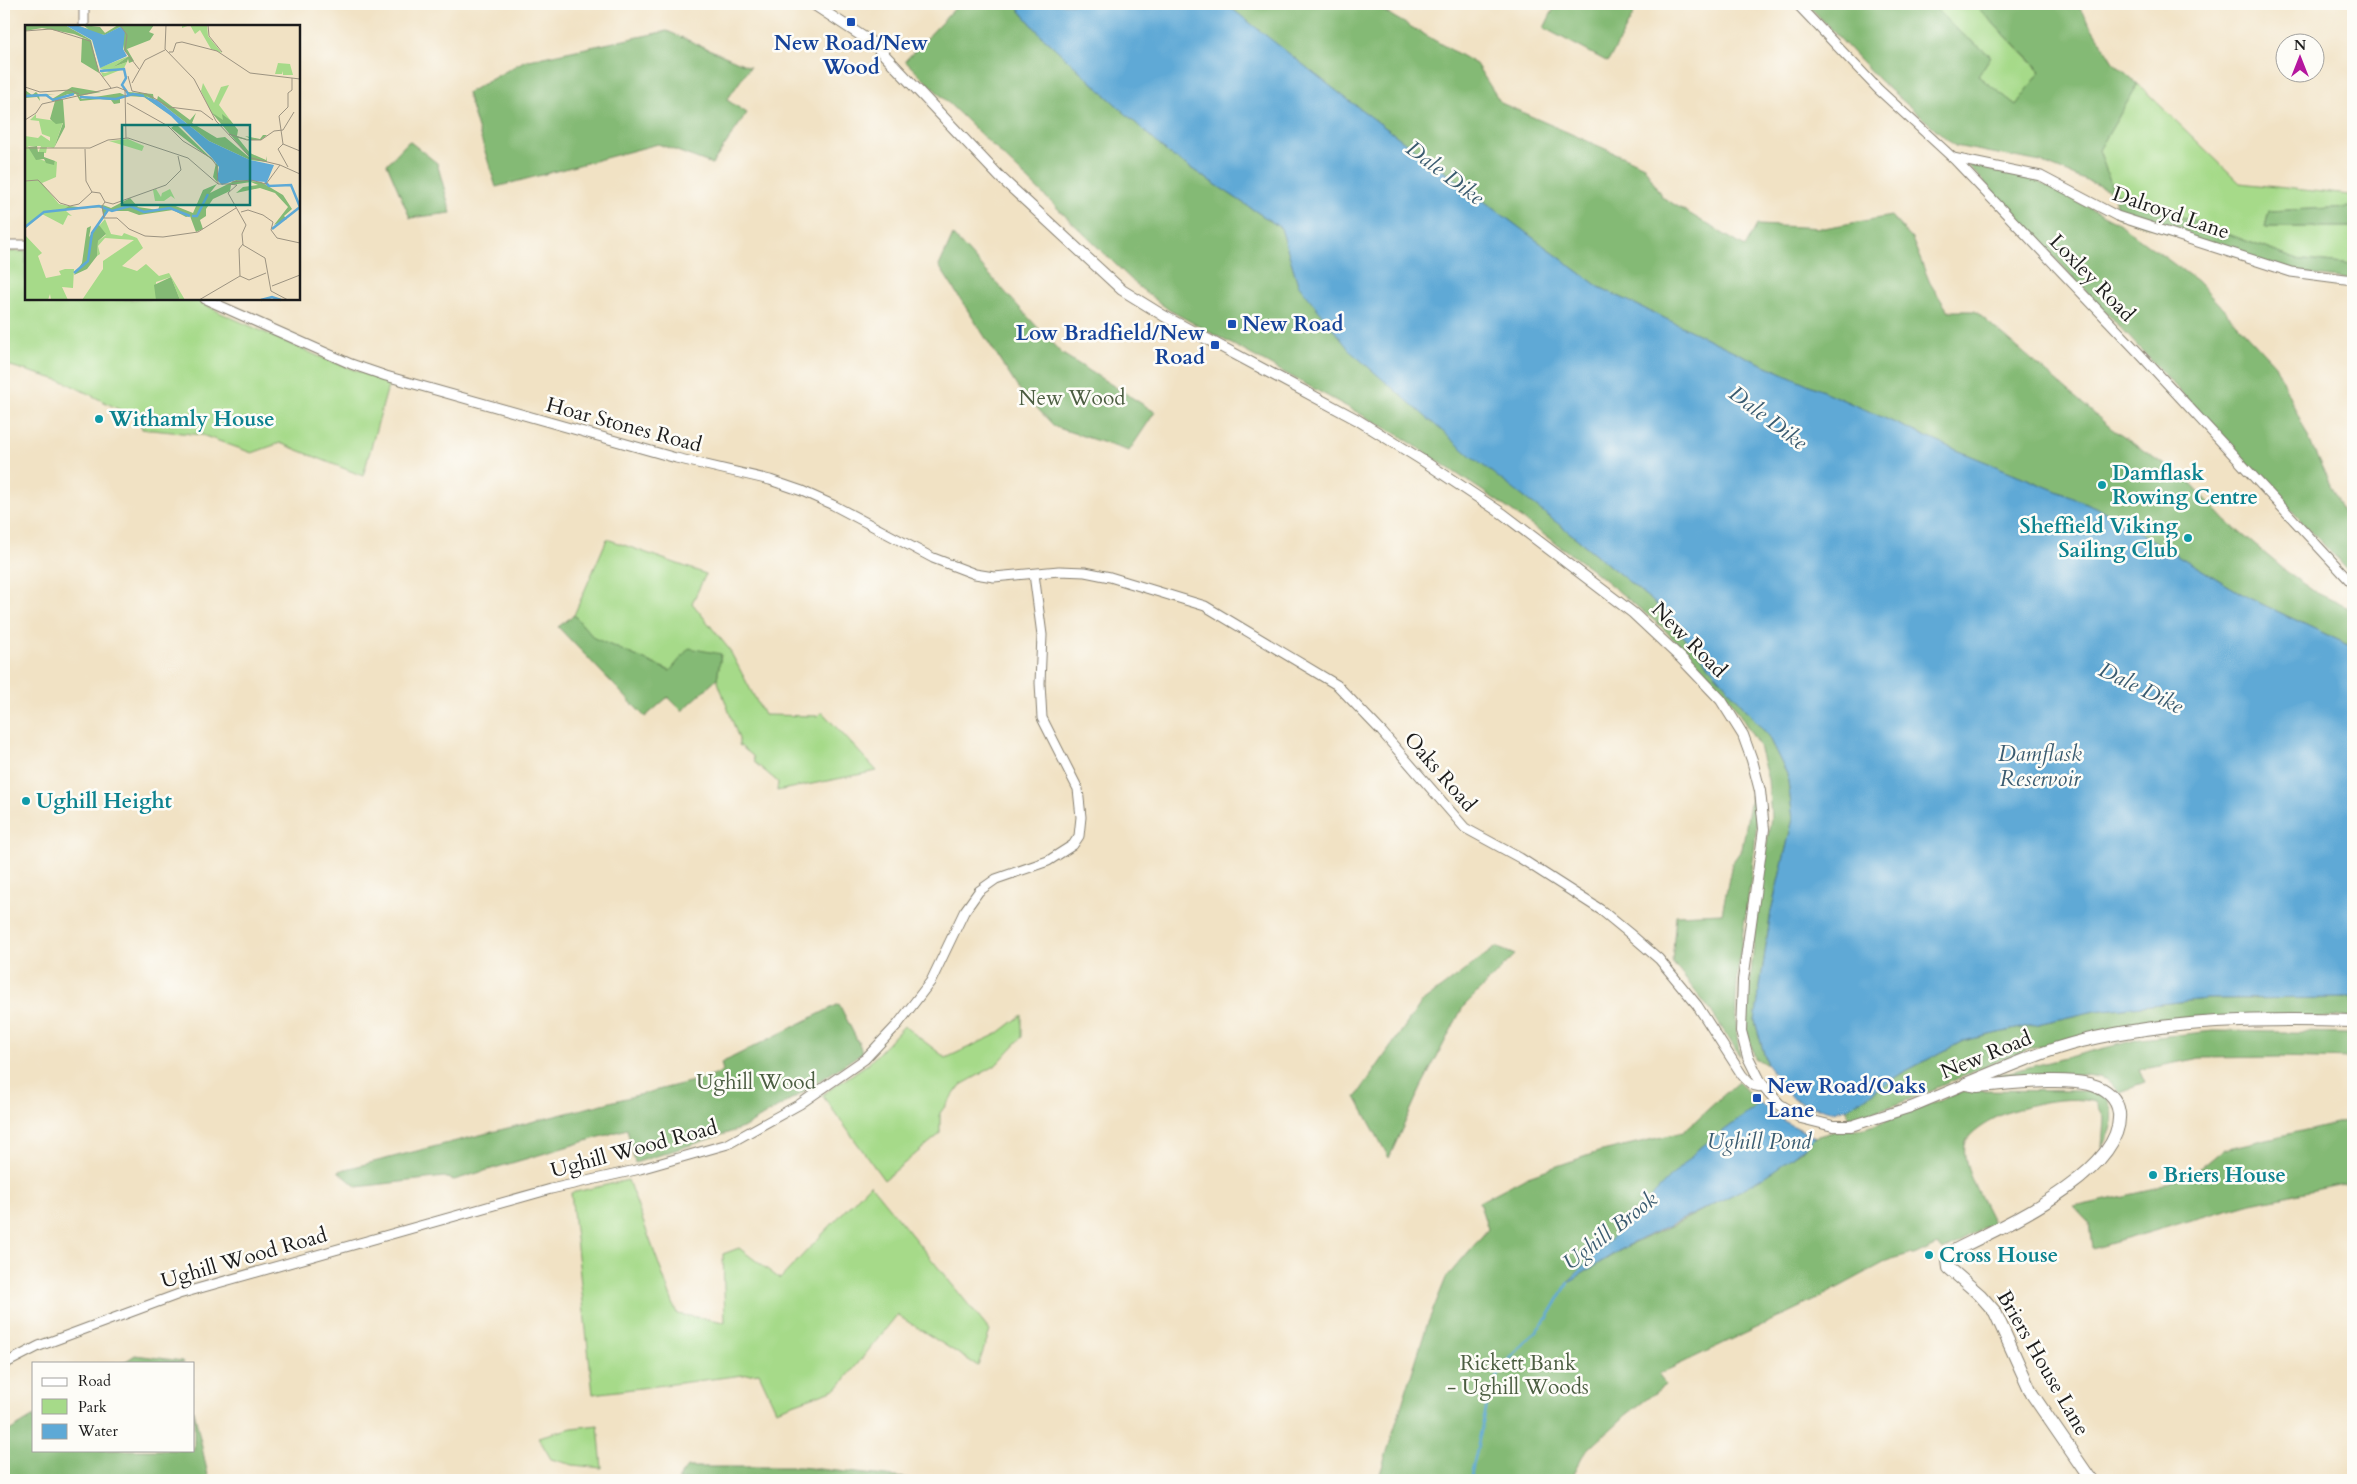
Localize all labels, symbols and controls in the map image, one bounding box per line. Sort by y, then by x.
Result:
marker: New Road/New Wood [845,16,857,28]
inset map [25,25,300,300]
place label: New Road/New Wood [774,29,929,82]
north arrow [2274,32,2324,82]
text: N [2294,36,2306,55]
water label: Dale Dike [1400,134,1491,213]
street label: Dalroyd Lane [2109,179,2233,247]
street label: Loxley Road [2043,228,2141,328]
place label: New Road [1242,310,1344,339]
marker: New Road [1226,318,1238,330]
place label: Low Bradfield/New Road [1016,319,1205,372]
marker: Low Bradfield/New Road [1209,339,1221,351]
water label: Dale Dike [1723,379,1814,458]
park label: New Wood [1019,384,1126,413]
street label: Hoar Stones Road [543,390,705,460]
place label: Withamly House [108,405,275,434]
marker: Withamly House [93,413,105,425]
place label: Damflask Rowing Centre [2112,459,2258,512]
marker: Damflask Rowing Centre [2096,479,2108,491]
place label: Sheffield Viking Sailing Club [2020,512,2178,565]
marker: Sheffield Viking Sailing Club [2182,532,2194,544]
street label: New Road [1645,596,1733,684]
water label: Dale Dike [2094,655,2189,722]
street label: Oaks Road [1397,726,1483,818]
water label: Damflask Reservoir [1998,739,2082,794]
place label: Ughill Height [36,787,173,816]
marker: Ughill Height [20,795,32,807]
street label: New Road [1936,1024,2036,1086]
park label: Ughill Wood [696,1068,816,1097]
place label: New Road/Oaks Lane [1767,1072,1926,1125]
marker: New Road/Oaks Lane [1751,1092,1763,1104]
street label: Ughill Wood Road [547,1113,721,1185]
water label: Ughill Pond [1707,1127,1813,1157]
place label: Briers House [2163,1161,2286,1190]
marker: Briers House [2147,1169,2159,1181]
water label: Ughill Brook [1556,1184,1664,1278]
street label: Ughill Wood Road [158,1220,330,1296]
place label: Cross House [1939,1241,2058,1270]
marker: Cross House [1923,1249,1935,1261]
street label: Briers House Lane [1990,1285,2096,1441]
park label: Rickett Bank - Ughill Woods [1447,1349,1589,1402]
legend [32,1362,195,1452]
text: Road [78,1371,111,1391]
text: Park [78,1397,107,1417]
text: Water [77,1421,119,1441]

